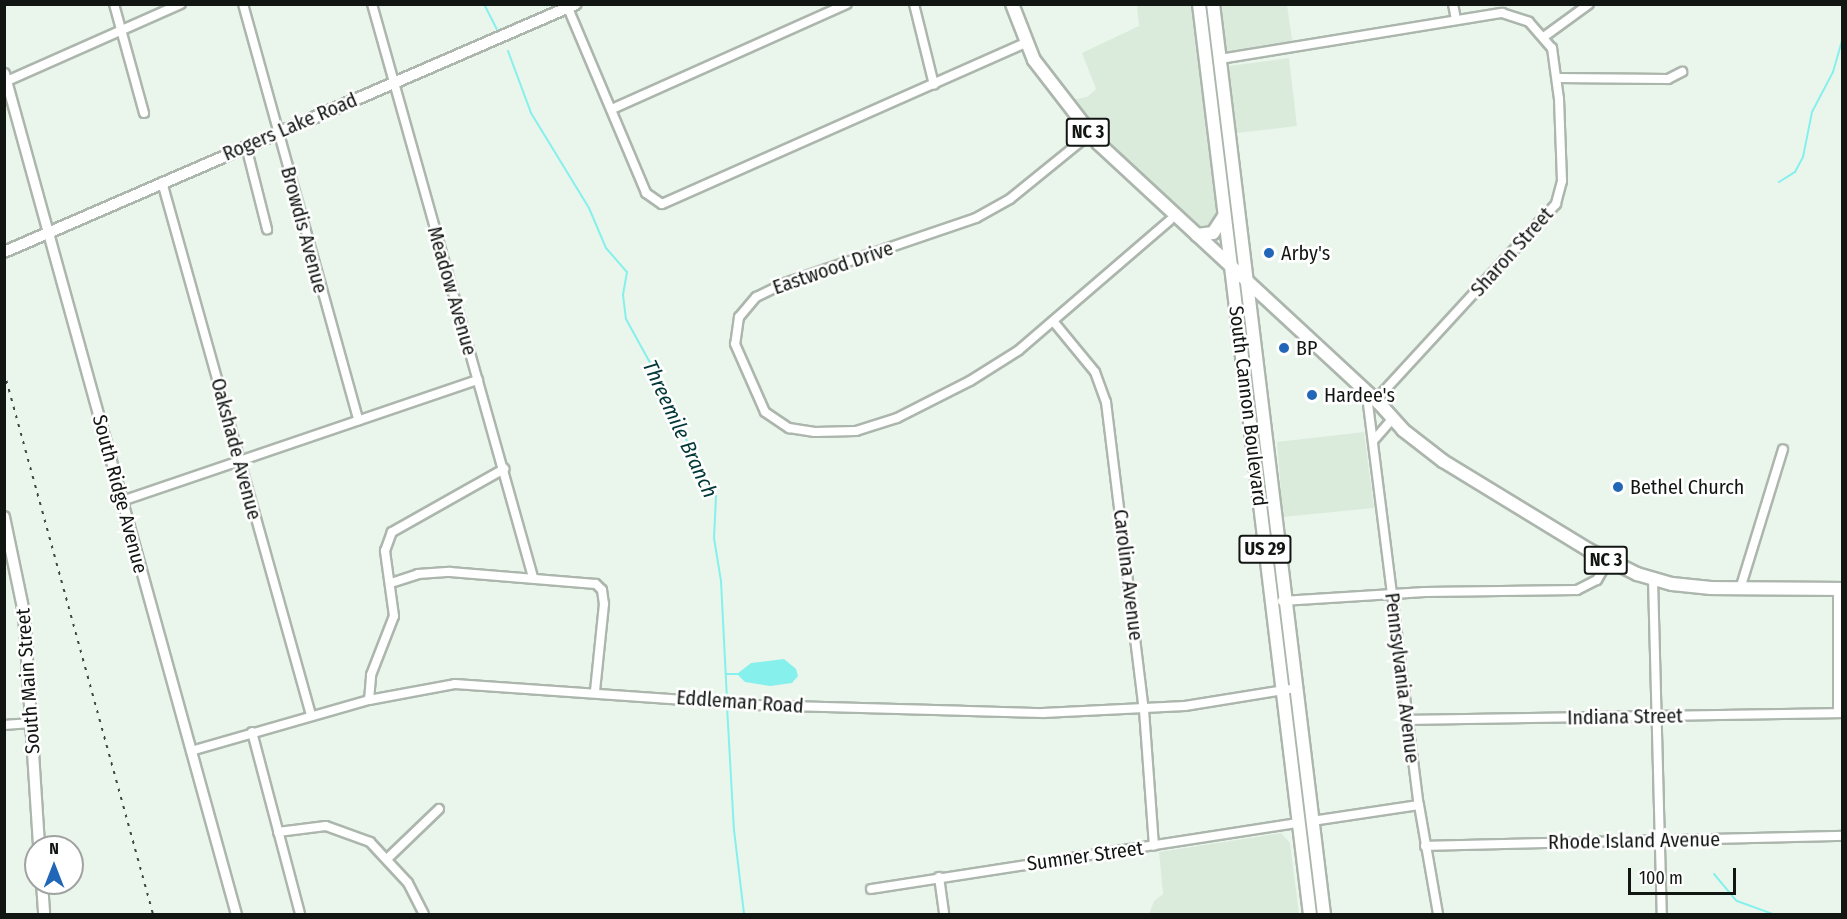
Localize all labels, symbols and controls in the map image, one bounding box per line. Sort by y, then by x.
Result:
street label: Rogers Lake Road [219,88,361,166]
road number: NC 3 [1066,117,1110,147]
street label: Browdis Avenue [276,164,332,296]
street label: Sharon Street [1466,202,1558,302]
street label: Meadow Avenue [422,224,482,358]
street label: Eastwood Drive [770,236,896,300]
place label: Arby's [1281,241,1330,265]
marker: Arby's [1262,246,1276,260]
street label: South Cannon Boulevard [1224,304,1272,508]
place label: BP [1296,336,1317,360]
marker: BP [1277,341,1291,355]
water label: Threemile Branch [637,356,723,502]
street label: Oakshade Avenue [206,376,266,522]
place label: Hardee's [1324,383,1395,407]
marker: Hardee's [1305,388,1319,402]
street label: South Ridge Avenue [87,412,153,576]
place label: Bethel Church [1630,475,1744,499]
marker: Bethel Church [1611,480,1625,494]
street label: Carolina Avenue [1108,508,1148,642]
road number: US 29 [1238,534,1292,564]
road number: NC 3 [1584,545,1628,575]
street label: Pennsylvania Avenue [1380,591,1424,765]
street label: South Main Street [11,607,45,755]
street label: Eddleman Road [676,686,804,718]
street label: Indiana Street [1567,704,1683,730]
street label: Rhode Island Avenue [1548,828,1720,854]
north arrow [24,835,84,895]
street label: Sumner Street [1025,836,1145,876]
text: N [49,839,59,858]
scale bar [1631,856,1739,894]
text: 100 m [1639,867,1683,889]

